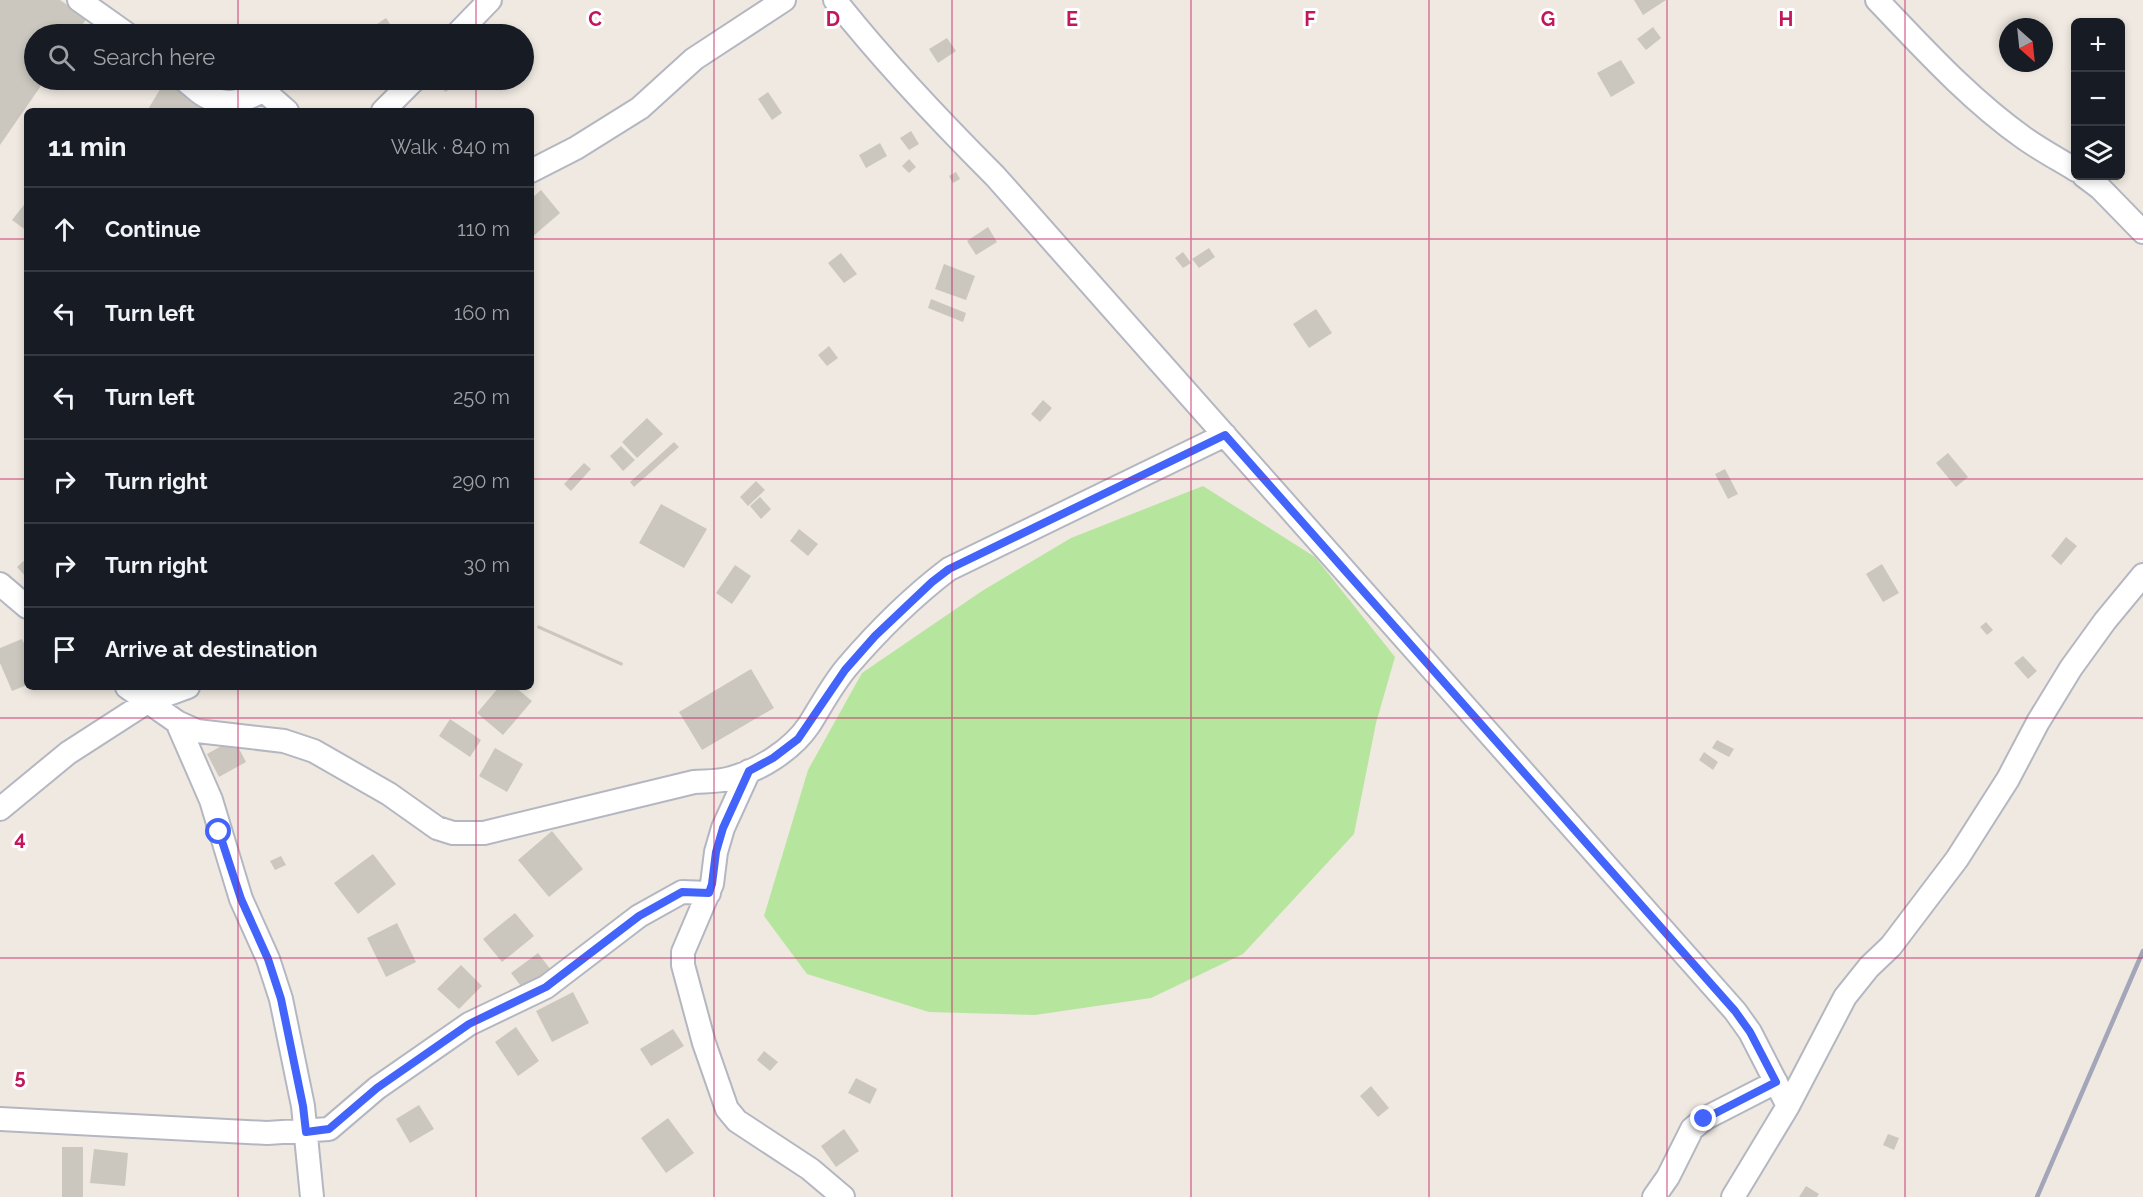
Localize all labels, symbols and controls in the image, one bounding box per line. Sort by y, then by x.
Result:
text: C [588,7,602,31]
text: D [826,7,840,31]
text: E [1066,7,1078,31]
text: F [1304,7,1316,31]
text: G [1541,7,1555,31]
text: H [1779,7,1793,31]
north arrow [1999,18,2053,72]
map controls [2071,18,2125,180]
button: + [2071,18,2125,72]
search box [24,24,534,90]
icon: search [45,41,78,74]
text: Search here [93,44,215,70]
button: − [2071,72,2125,126]
button: layers [2071,126,2125,180]
text: 11 min [48,132,126,162]
text: Walk · 840 m [391,135,510,159]
icon: ahead [48,213,81,246]
text: Continue [105,216,201,242]
text: 110 m [457,217,510,241]
icon: left [48,297,81,330]
text: Turn left [105,300,195,326]
text: 160 m [454,301,510,325]
icon: left [48,381,81,414]
text: Turn left [105,384,195,410]
text: 250 m [453,385,510,409]
icon: right [48,465,81,498]
text: Turn right [105,468,208,494]
text: 290 m [452,469,510,493]
icon: right [48,549,81,582]
text: Turn right [105,552,208,578]
text: 30 m [464,553,510,577]
icon: arrive [48,633,81,666]
text: Arrive at destination [105,636,318,662]
route start [205,818,231,844]
text: 4 [14,826,26,850]
text: 5 [14,1065,26,1089]
route end [1690,1105,1716,1131]

